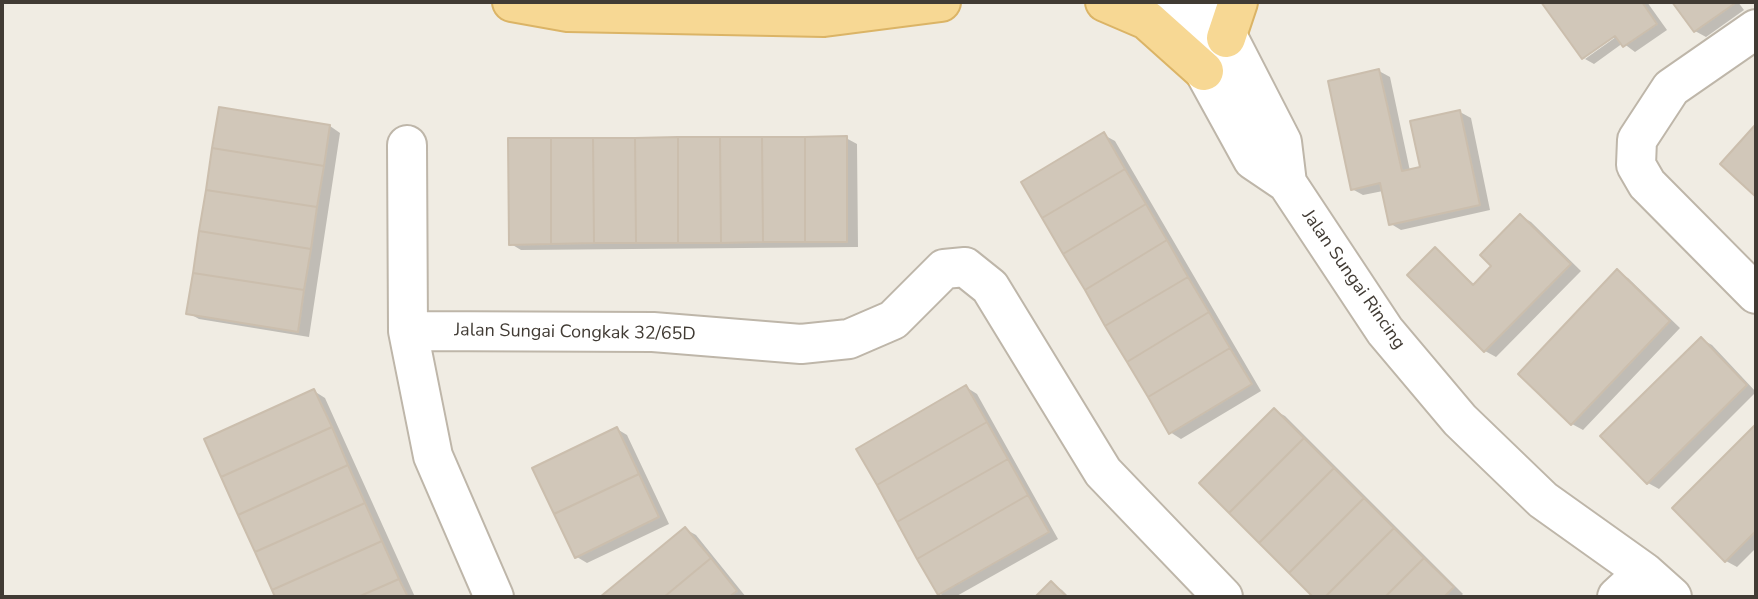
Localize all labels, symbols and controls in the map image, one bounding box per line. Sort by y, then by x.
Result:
street label: Jalan Sungai Rincing [1297,206,1409,354]
street label: Jalan Sungai Congkak 32/65D [454,320,696,346]

